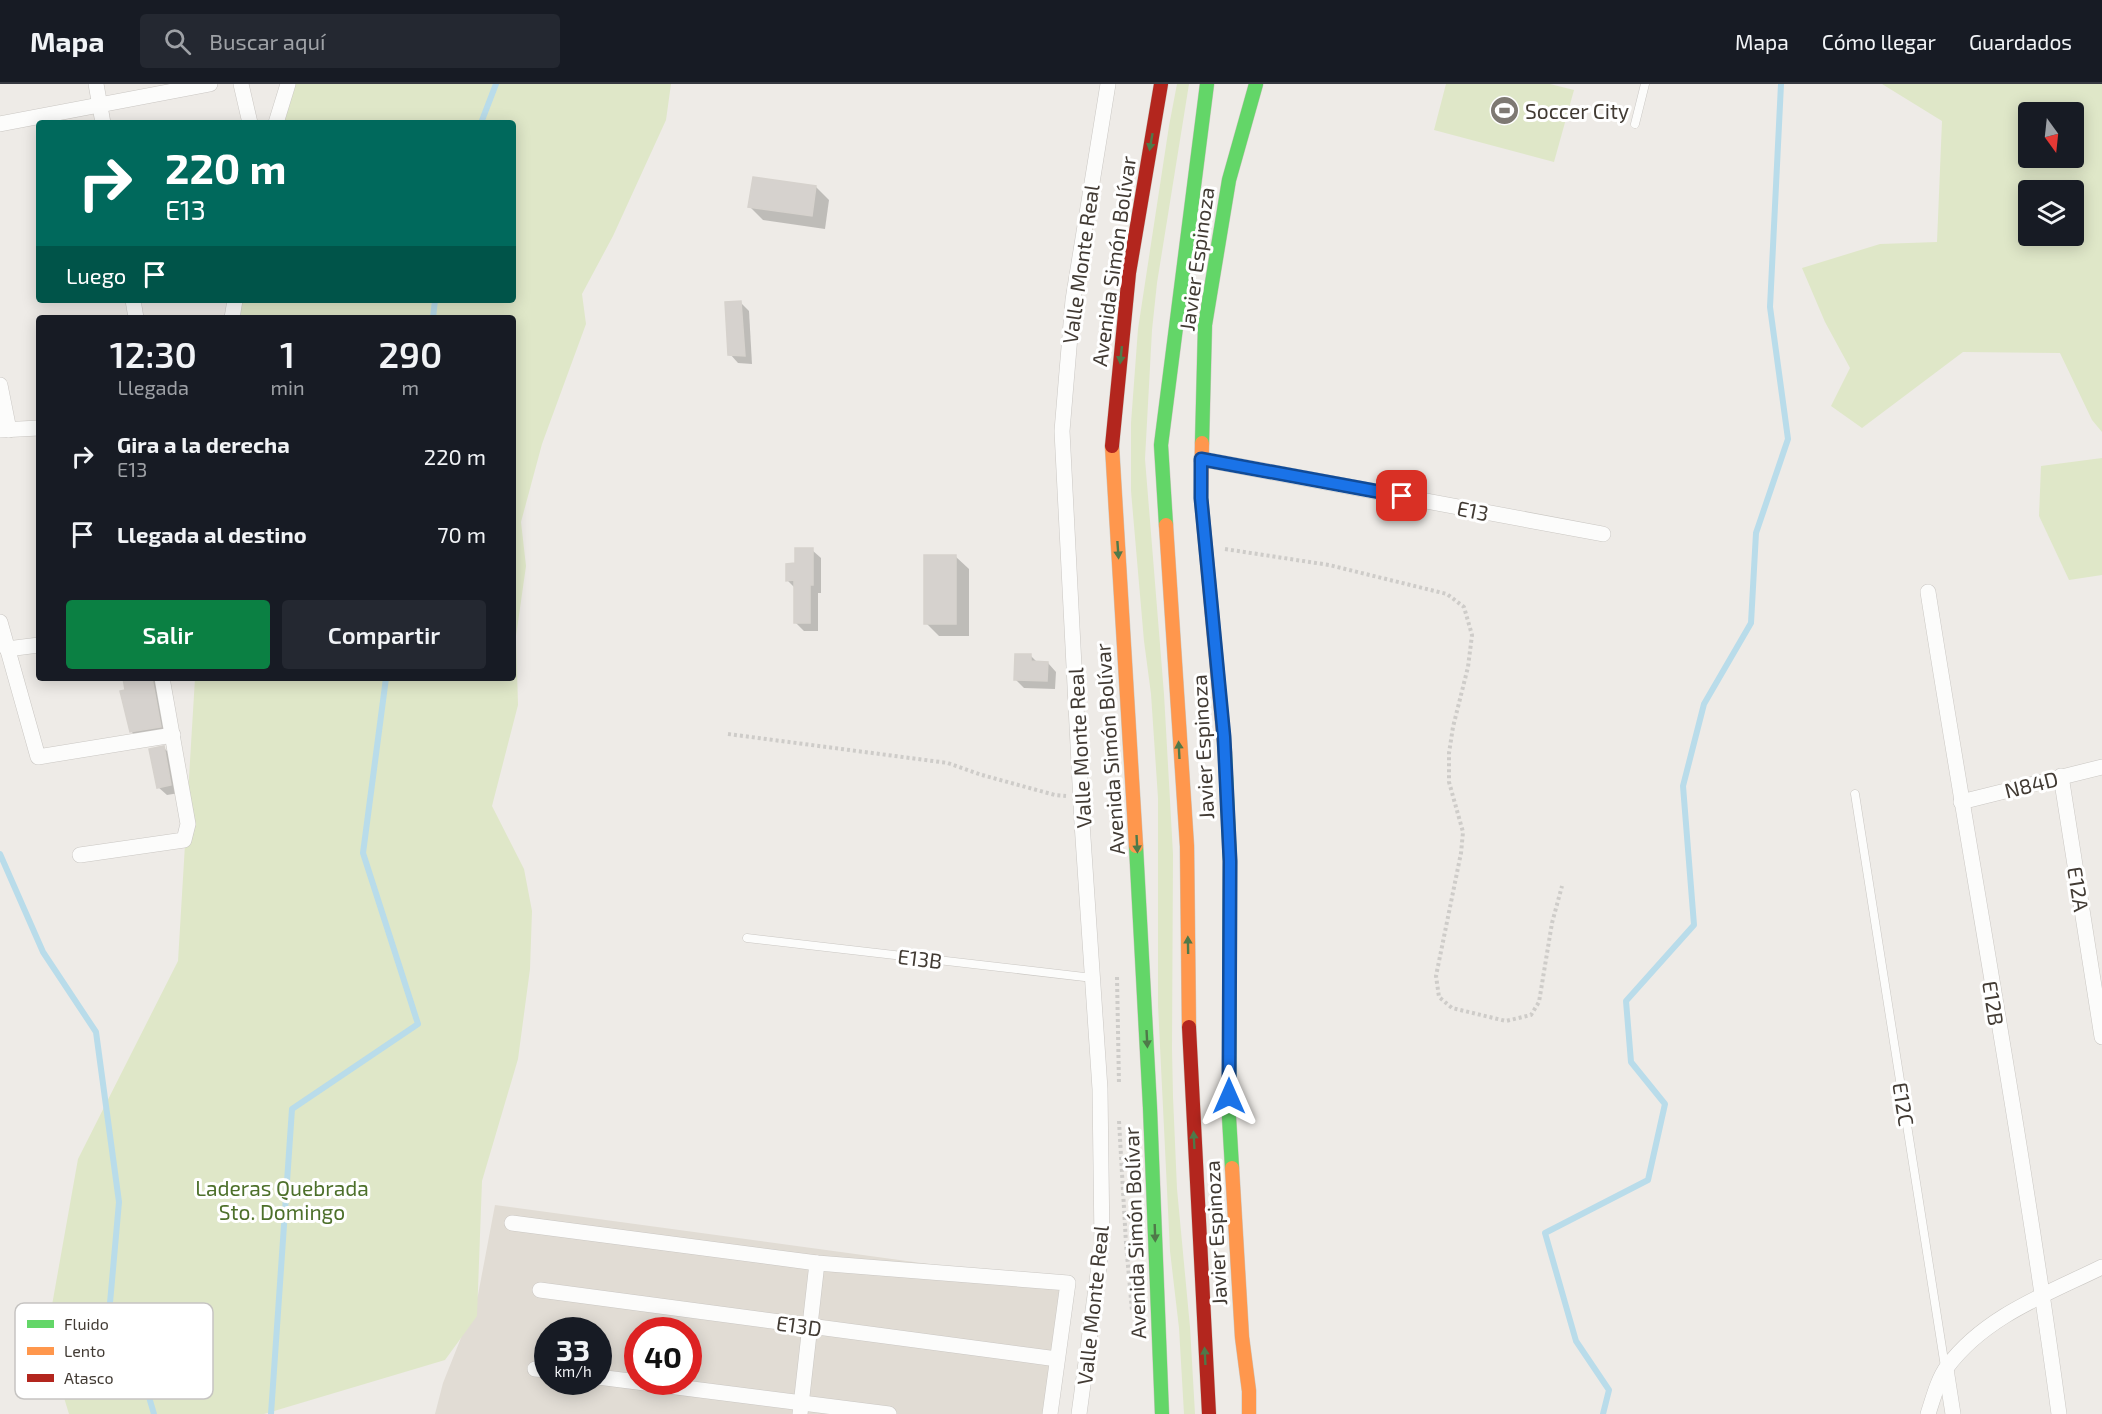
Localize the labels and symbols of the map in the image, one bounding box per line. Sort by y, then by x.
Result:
sports icon: Soccer City [1488,94,1520,126]
place label: Soccer City [1525,98,1629,123]
north arrow [2018,102,2084,168]
one-way arrow [1146,132,1155,151]
street label: Avenida Simón Bolívar [1086,154,1140,368]
street label: Valle Monte Real [1056,182,1104,345]
street label: Javier Espinoza [1174,185,1218,333]
one-way arrow [1116,346,1126,365]
pin [1376,470,1427,521]
street label: E13 [1455,495,1491,525]
one-way arrow [1113,540,1123,559]
street label: Avenida Simón Bolívar [1089,642,1129,856]
street label: Valle Monte Real [1062,666,1096,829]
street label: Javier Espinoza [1186,674,1218,820]
one-way arrow [1175,741,1184,760]
street label: N84D [2002,765,2060,803]
one-way arrow [1132,834,1141,853]
street label: E12A [2063,865,2095,913]
one-way arrow [1183,936,1193,955]
street label: E13B [896,943,944,973]
street label: E12B [1978,979,2010,1027]
one-way arrow [1142,1029,1151,1048]
position arrow [1197,1064,1261,1128]
street label: E12C [1888,1080,1920,1128]
street label: Avenida Simón Bolívar [1118,1126,1150,1339]
one-way arrow [1189,1130,1198,1149]
street label: Javier Espinoza [1199,1160,1231,1306]
park label: Laderas Quebrada Sto. Domingo [195,1175,369,1224]
street label: Valle Monte Real [1071,1223,1113,1386]
one-way arrow [1150,1224,1159,1243]
legend [15,1303,213,1399]
street label: E13D [775,1309,823,1341]
text: Fluido [64,1314,109,1333]
speed limit sign: 40 [624,1317,702,1395]
text: Lento [64,1341,105,1360]
one-way arrow [1201,1346,1210,1365]
text: Atasco [64,1368,114,1387]

